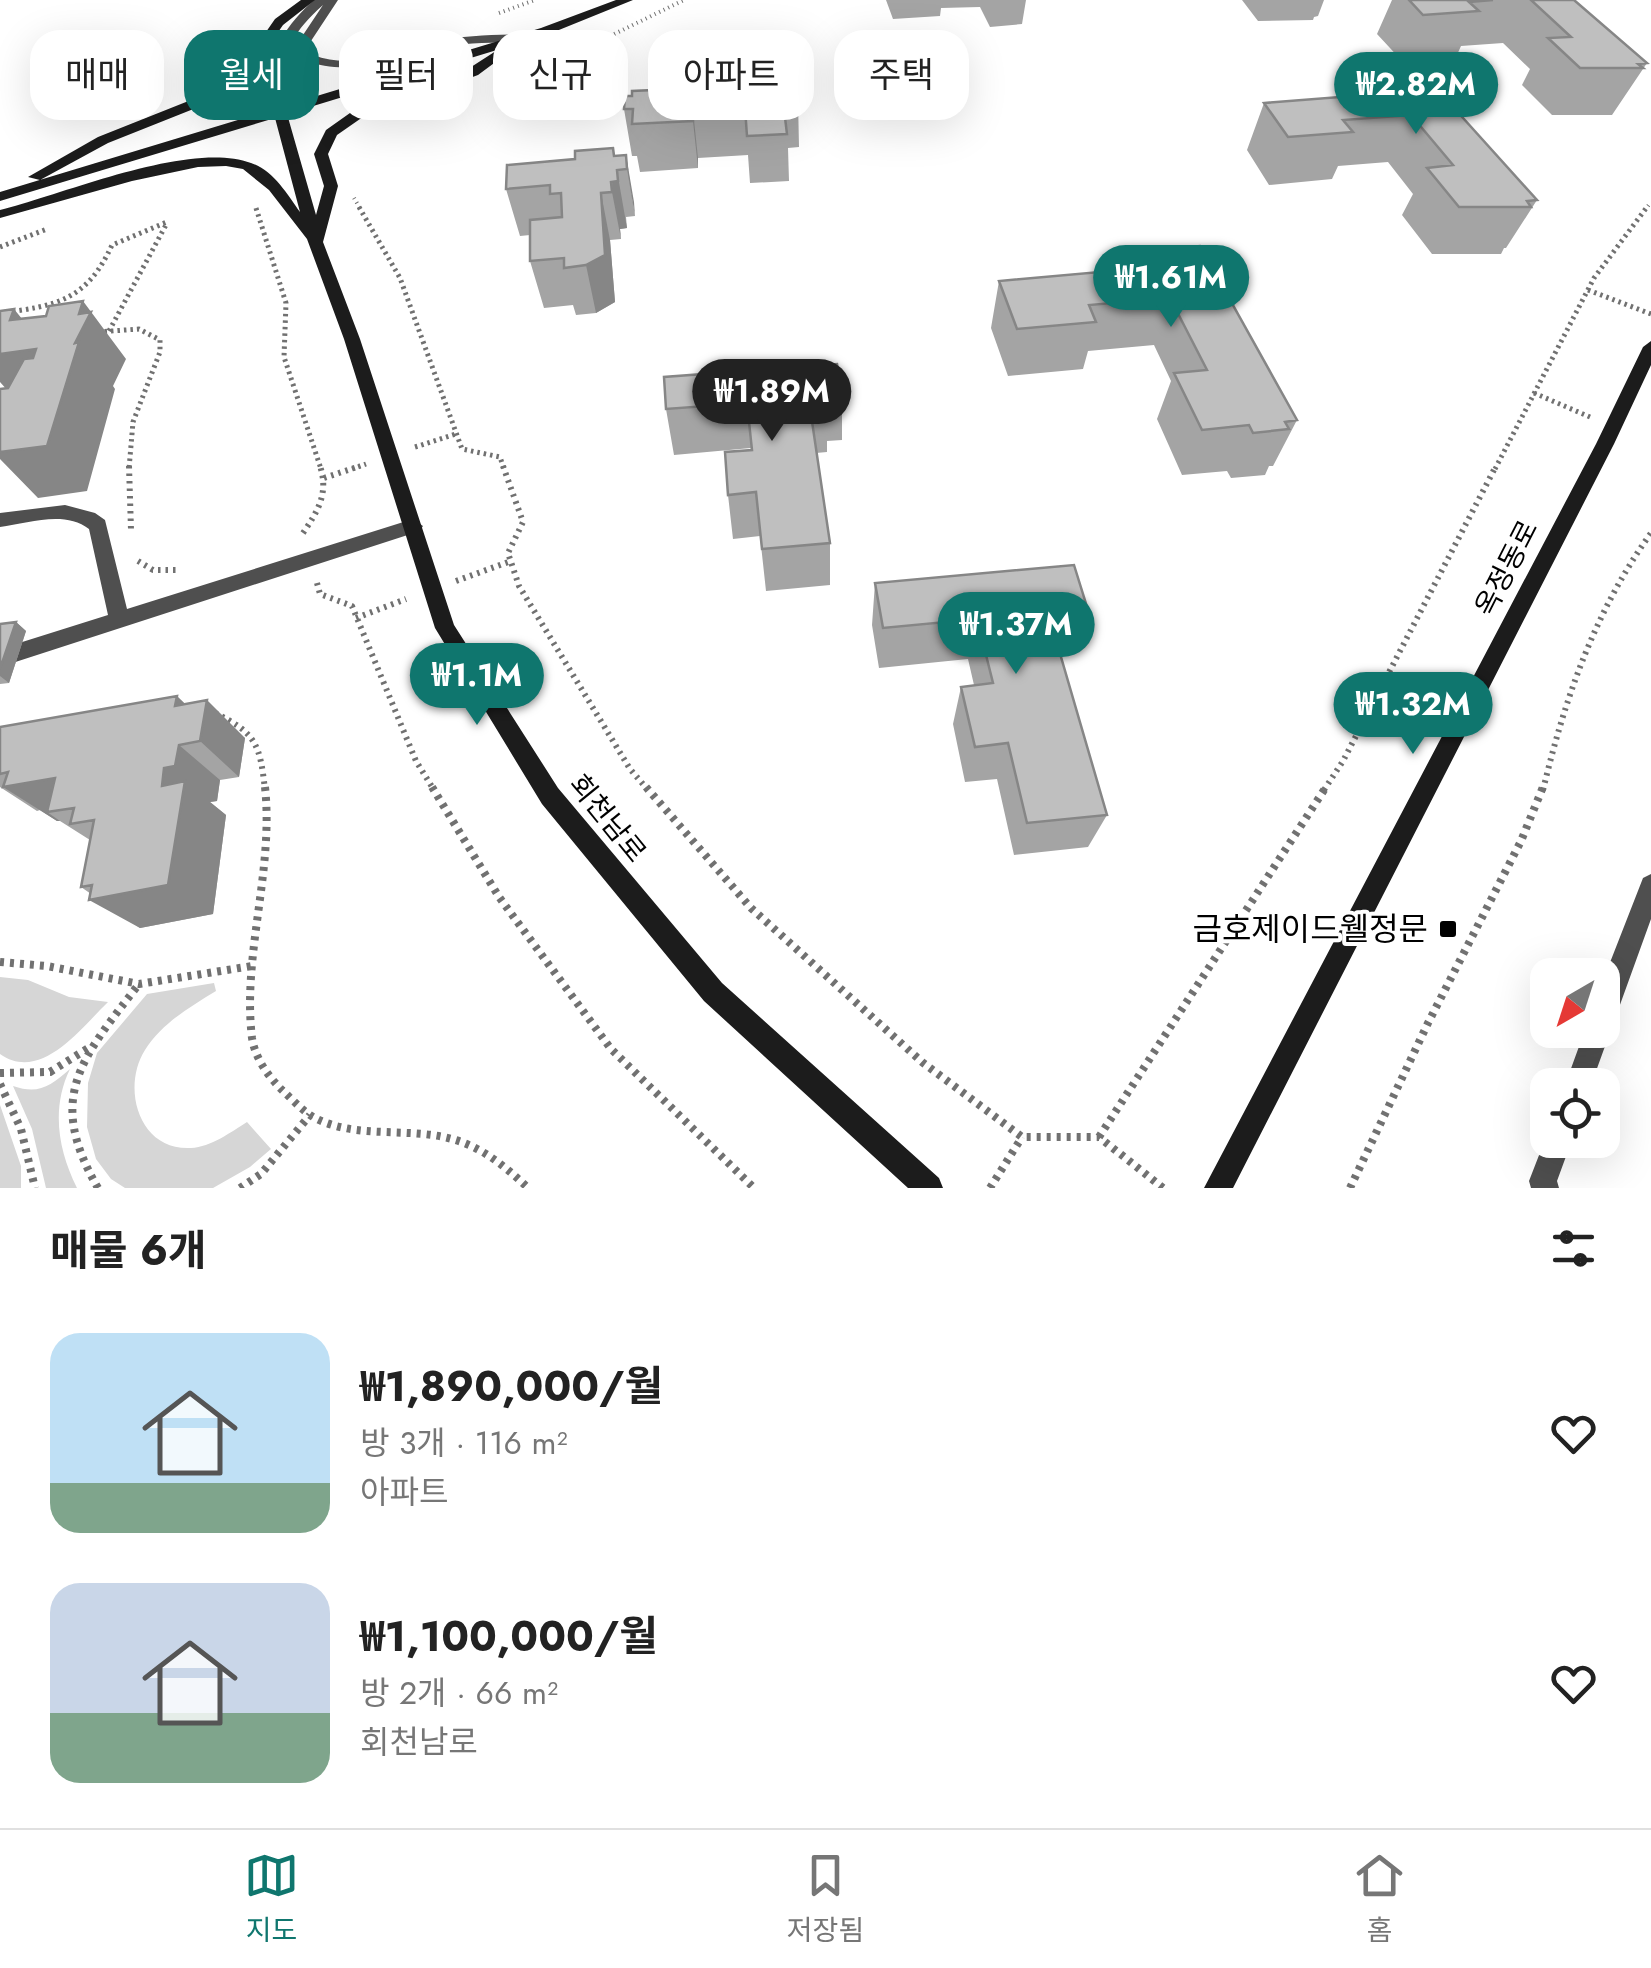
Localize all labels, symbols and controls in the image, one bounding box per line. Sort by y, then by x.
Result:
chip: 매매 [30,30,164,120]
chip: 월세 [184,30,319,120]
chip: 필터 [339,30,473,120]
chip: 신규 [493,30,628,120]
chip: 아파트 [648,30,814,120]
chip: 주택 [834,30,969,120]
pin: ₩2.82M [1335,52,1497,137]
text: ₩2.82M [1356,61,1476,107]
pin: ₩1.61M [1090,245,1252,330]
text: ₩1.61M [1115,254,1227,300]
pin: ₩1.89M [691,359,853,444]
text: ₩1.89M [714,368,830,414]
street label: 옥정동로 [1465,513,1548,623]
pin: ₩1.37M [935,592,1097,677]
text: ₩1.37M [960,601,1072,647]
pin: ₩1.1M [407,643,547,728]
text: ₩1.1M [432,652,522,698]
pin: ₩1.32M [1332,672,1494,757]
text: ₩1.32M [1356,681,1470,727]
street label: 회천남로 [559,765,656,871]
place label: 금호제이드웰정문 [1192,906,1428,952]
marker: 금호제이드웰정문 [1437,918,1459,940]
north arrow [1530,958,1620,1048]
map controls [1530,958,1620,1158]
button: locate [1530,1068,1620,1158]
text: 매물 6개 [50,1220,207,1281]
icon: filters [1546,1221,1601,1276]
text: ₩1,890,000/월 [360,1356,663,1417]
icon: home [130,1373,250,1493]
icon: heart [1546,1406,1601,1461]
text: 방 3개 · 116 m² [360,1420,568,1466]
text: 아파트 [360,1469,448,1515]
text: ₩1,100,000/월 [360,1606,658,1667]
icon: home [130,1623,250,1743]
icon: heart [1546,1656,1601,1711]
text: 방 2개 · 66 m² [360,1670,558,1716]
text: 회천남로 [360,1719,478,1765]
tab: 지도 [244,1848,299,1951]
tab: 저장됨 [787,1848,864,1951]
tab: 홈 [1352,1848,1407,1951]

